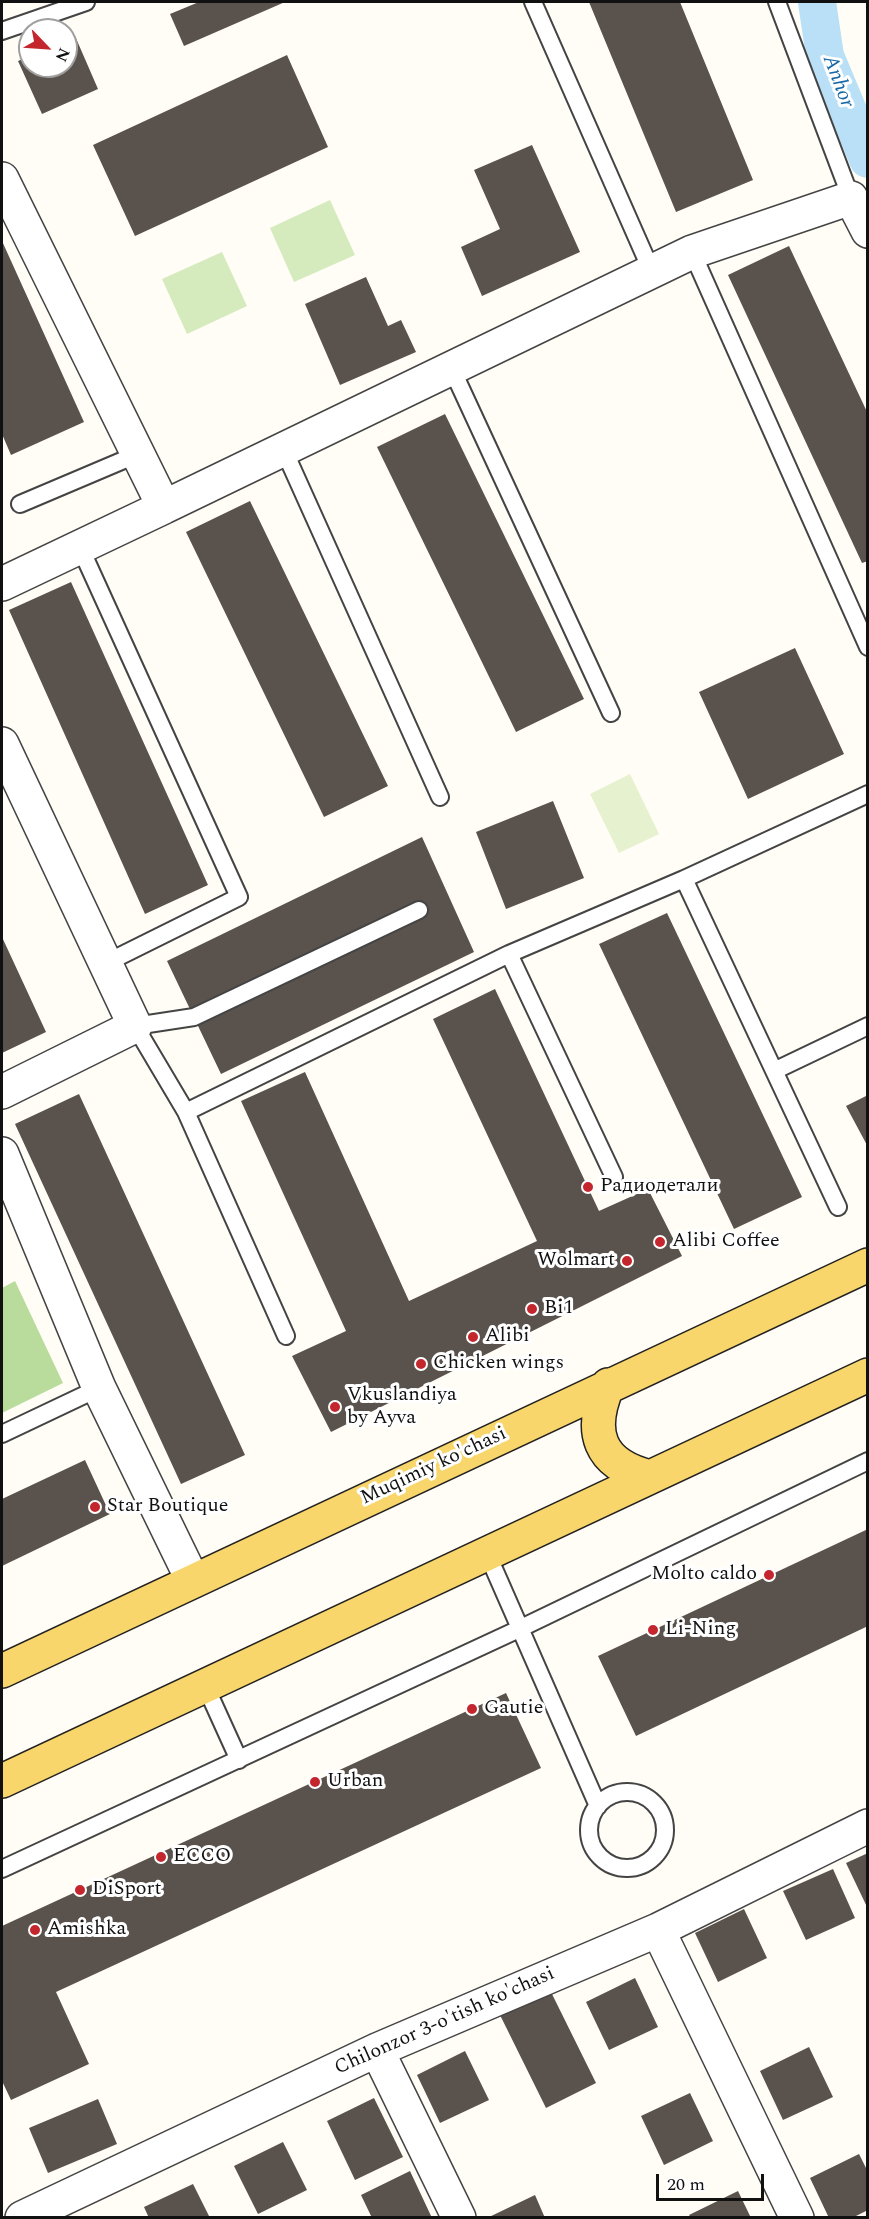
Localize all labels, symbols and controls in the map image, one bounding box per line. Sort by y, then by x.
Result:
north arrow [18,18,78,78]
text: N [49,44,76,66]
water label: Anhor [816,52,858,112]
place label: Радиодетали [600,1175,719,1199]
marker: Радиодетали [581,1180,595,1194]
place label: Alibi Coffee [672,1230,780,1254]
marker: Alibi Coffee [653,1235,667,1249]
place label: Wolmart [537,1249,615,1273]
marker: Wolmart [620,1254,634,1268]
place label: Bi1 [544,1297,573,1321]
marker: Bi1 [525,1302,539,1316]
place label: Alibi [485,1325,529,1349]
marker: Alibi [466,1330,480,1344]
place label: Chicken wings [433,1352,564,1376]
marker: Chicken wings [414,1357,428,1371]
place label: Vkuslandiya by Ayva [347,1384,457,1431]
marker: Vkuslandiya by Ayva [328,1400,342,1414]
street label: Muqimiy ko'chasi [357,1423,511,1511]
place label: Star Boutique [107,1495,228,1519]
marker: Star Boutique [88,1500,102,1514]
place label: Molto caldo [651,1563,757,1587]
marker: Molto caldo [762,1568,776,1582]
place label: Li-Ning [665,1618,736,1642]
marker: Li-Ning [646,1623,660,1637]
place label: Gautie [484,1697,543,1721]
marker: Gautie [465,1702,479,1716]
place label: Urban [327,1770,383,1794]
marker: Urban [308,1775,322,1789]
place label: ECCO [173,1845,231,1869]
marker: ECCO [154,1850,168,1864]
place label: DiSport [92,1878,162,1902]
marker: DiSport [73,1883,87,1897]
place label: Amishka [47,1918,126,1942]
marker: Amishka [28,1923,42,1937]
street label: Chilonzor 3-o'tish ko'chasi [331,1963,559,2081]
scale bar [659,2162,767,2200]
text: 20 m [667,2171,705,2198]

